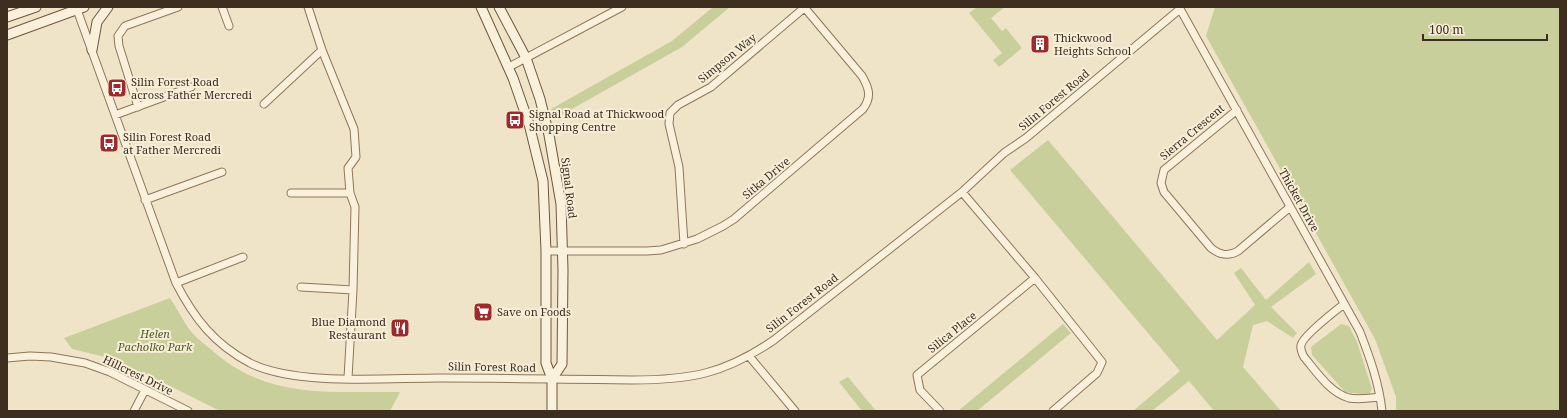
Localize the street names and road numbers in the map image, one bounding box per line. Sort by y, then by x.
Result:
street label: Simpson Way [694,29,760,86]
street label: Silin Forest Road [1015,65,1092,134]
street label: Sierra Crescent [1156,100,1227,163]
street label: Sitka Drive [739,153,793,202]
street label: Signal Road [558,157,581,220]
street label: Thicket Drive [1276,165,1323,234]
street label: Silin Forest Road [762,269,841,336]
street label: Silica Place [924,307,979,356]
street label: Hillcrest Drive [101,351,176,398]
street label: Silin Forest Road [448,358,536,375]

